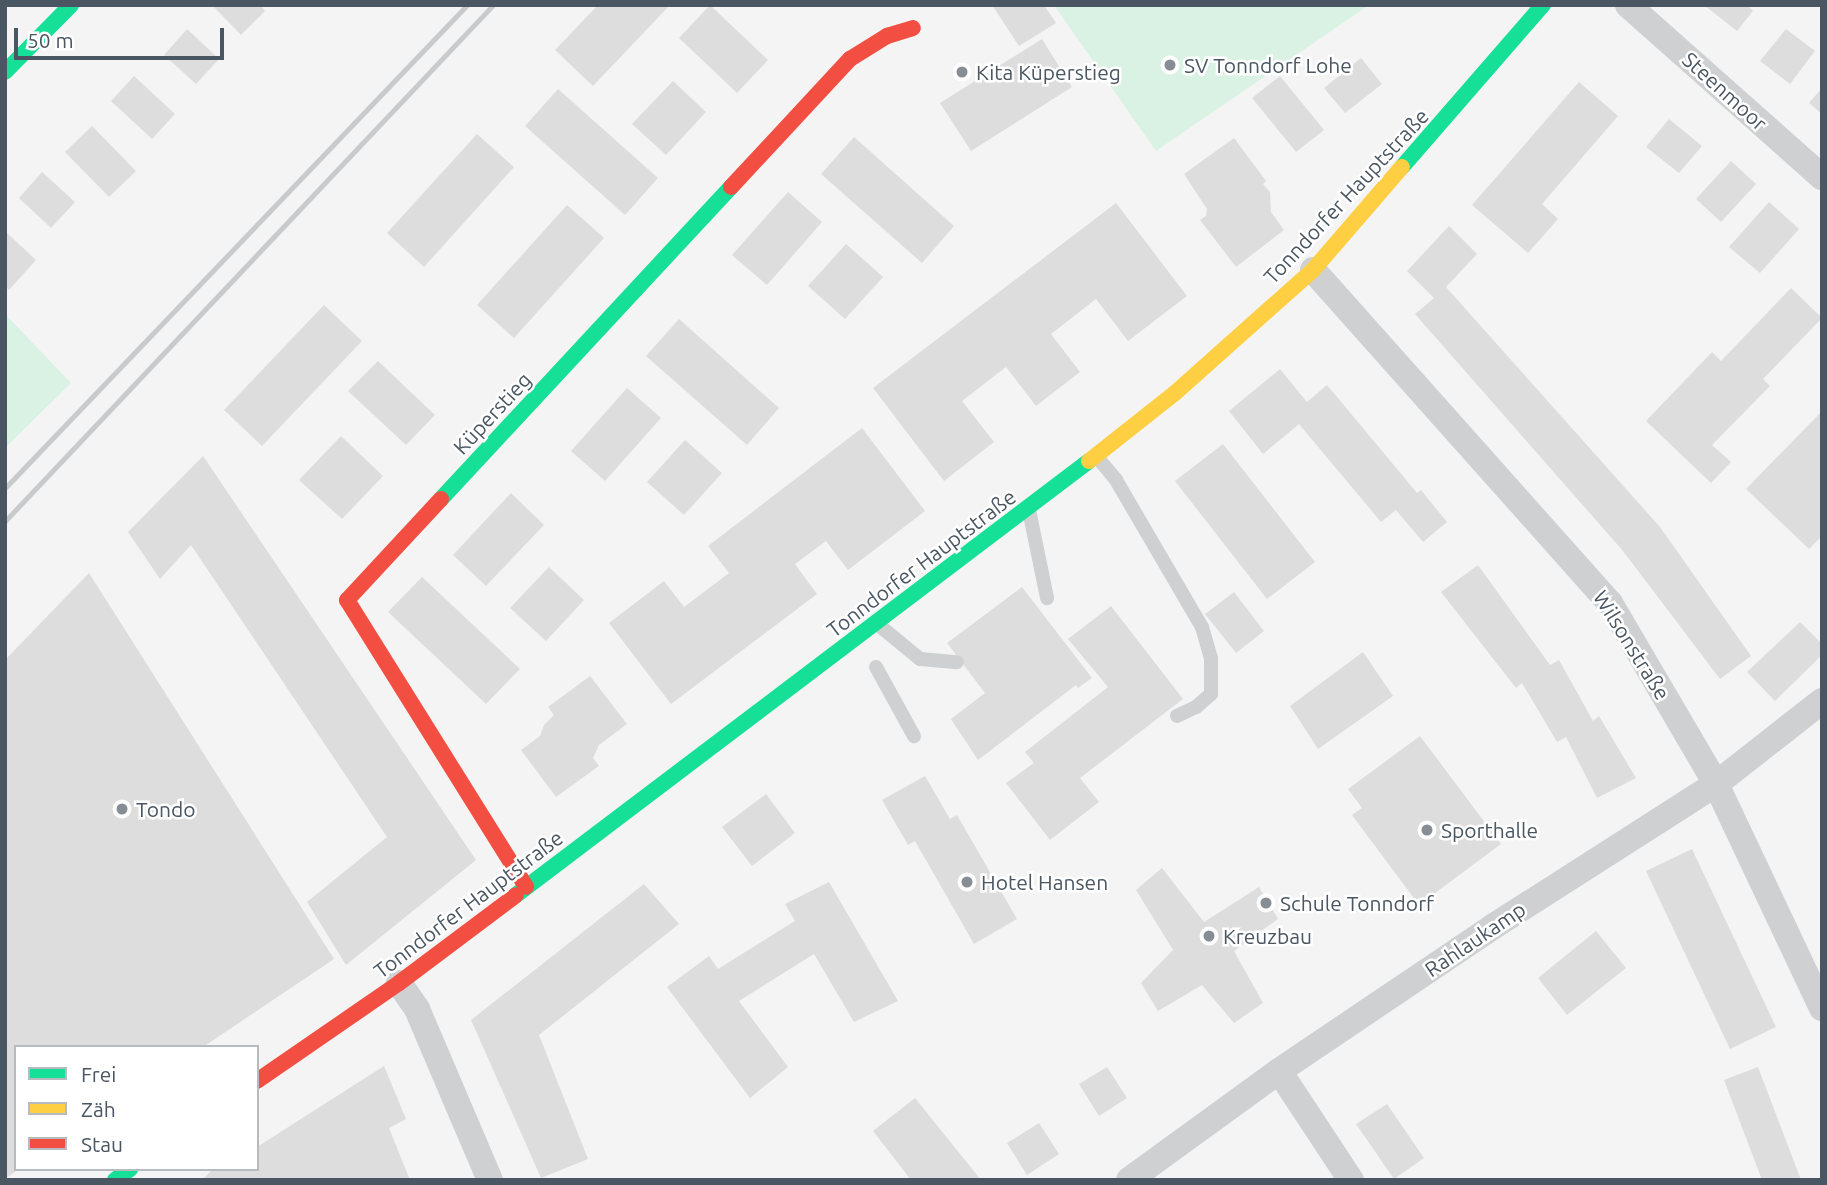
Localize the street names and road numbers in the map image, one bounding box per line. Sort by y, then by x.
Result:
street label: Steenmoor [1678,46,1772,136]
street label: Tonndorfer Hauptstraße [1258,103,1434,289]
street label: Küperstieg [448,367,536,459]
street label: Tonndorfer Hauptstraße [822,484,1020,642]
street label: Wilsonstraße [1588,586,1676,704]
street label: Tonndorfer Hauptstraße [369,825,567,983]
street label: Rahlaukamp [1420,896,1530,982]

